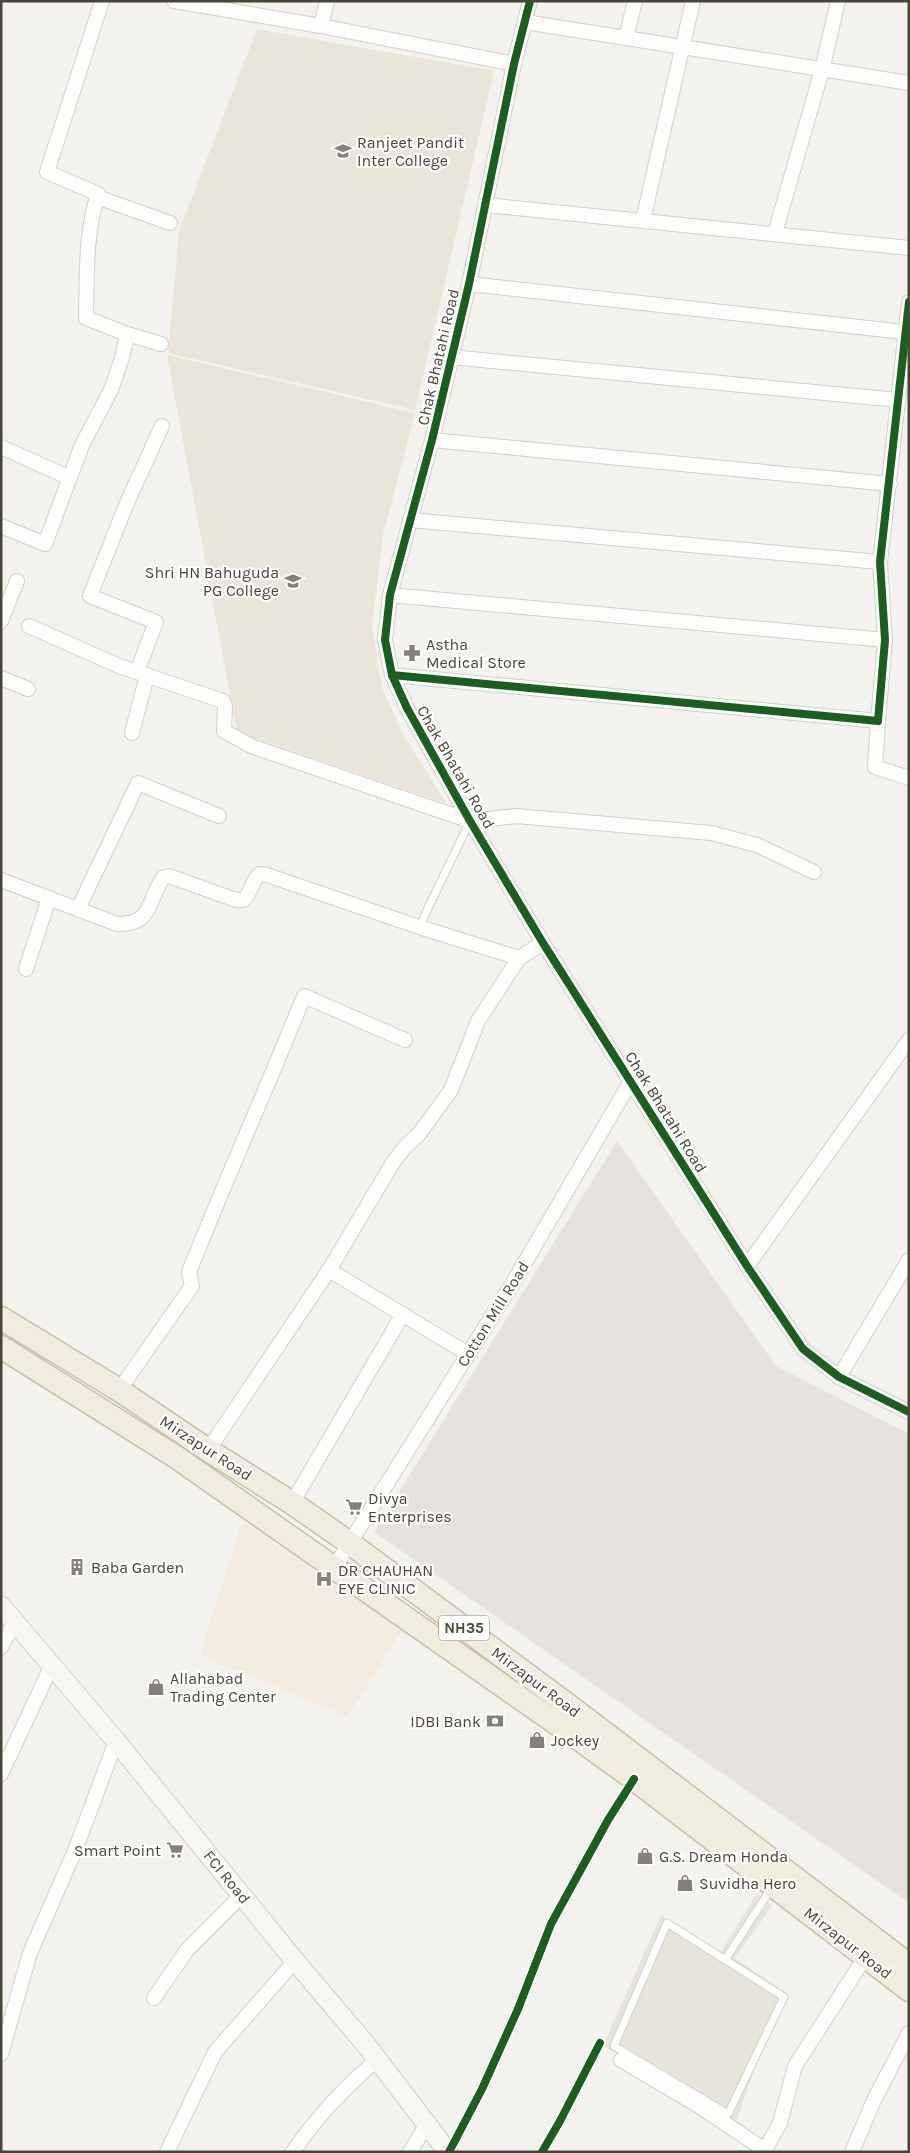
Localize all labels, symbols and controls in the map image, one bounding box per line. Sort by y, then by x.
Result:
place label: Ranjeet Pandit Inter College [357,133,464,170]
school or university icon: Ranjeet Pandit Inter College [333,141,353,161]
street label: Chak Bhatahi Road [413,287,463,427]
place label: Shri HN Bahuguda PG College [145,563,279,600]
school or university icon: Shri HN Bahuguda PG College [283,571,303,591]
place label: Astha Medical Store [426,635,526,672]
pharmacy icon: Astha Medical Store [402,643,422,663]
street label: Chak Bhatahi Road [413,702,499,832]
street label: Chak Bhatahi Road [621,1048,711,1176]
street label: Cotton Mill Road [453,1258,533,1370]
street label: Mirzapur Road [156,1411,256,1485]
place label: Divya Enterprises [368,1489,452,1526]
supermarket icon: Divya Enterprises [344,1497,364,1517]
building icon: Baba Garden [67,1557,87,1577]
place label: Baba Garden [91,1558,184,1577]
place label: DR CHAUHAN EYE CLINIC [338,1561,433,1598]
hospital icon: DR CHAUHAN EYE CLINIC [314,1569,334,1589]
road number: NH35 [439,1616,489,1640]
street label: Mirzapur Road [488,1643,584,1721]
place label: Allahabad Trading Center [170,1669,276,1706]
shop icon: Allahabad Trading Center [146,1677,166,1697]
bank icon: IDBI Bank [485,1711,505,1731]
place label: IDBI Bank [410,1712,481,1731]
shop icon: Jockey [527,1730,547,1750]
place label: Jockey [551,1731,600,1750]
supermarket icon: Smart Point [165,1840,185,1860]
place label: Smart Point [74,1841,161,1860]
street label: FCI Road [200,1846,254,1908]
shop icon: G.S. Dream Honda [635,1846,655,1866]
place label: G.S. Dream Honda [659,1847,788,1866]
shop icon: Suvidha Hero [675,1873,695,1893]
place label: Suvidha Hero [699,1874,796,1893]
street label: Mirzapur Road [800,1903,896,1983]

